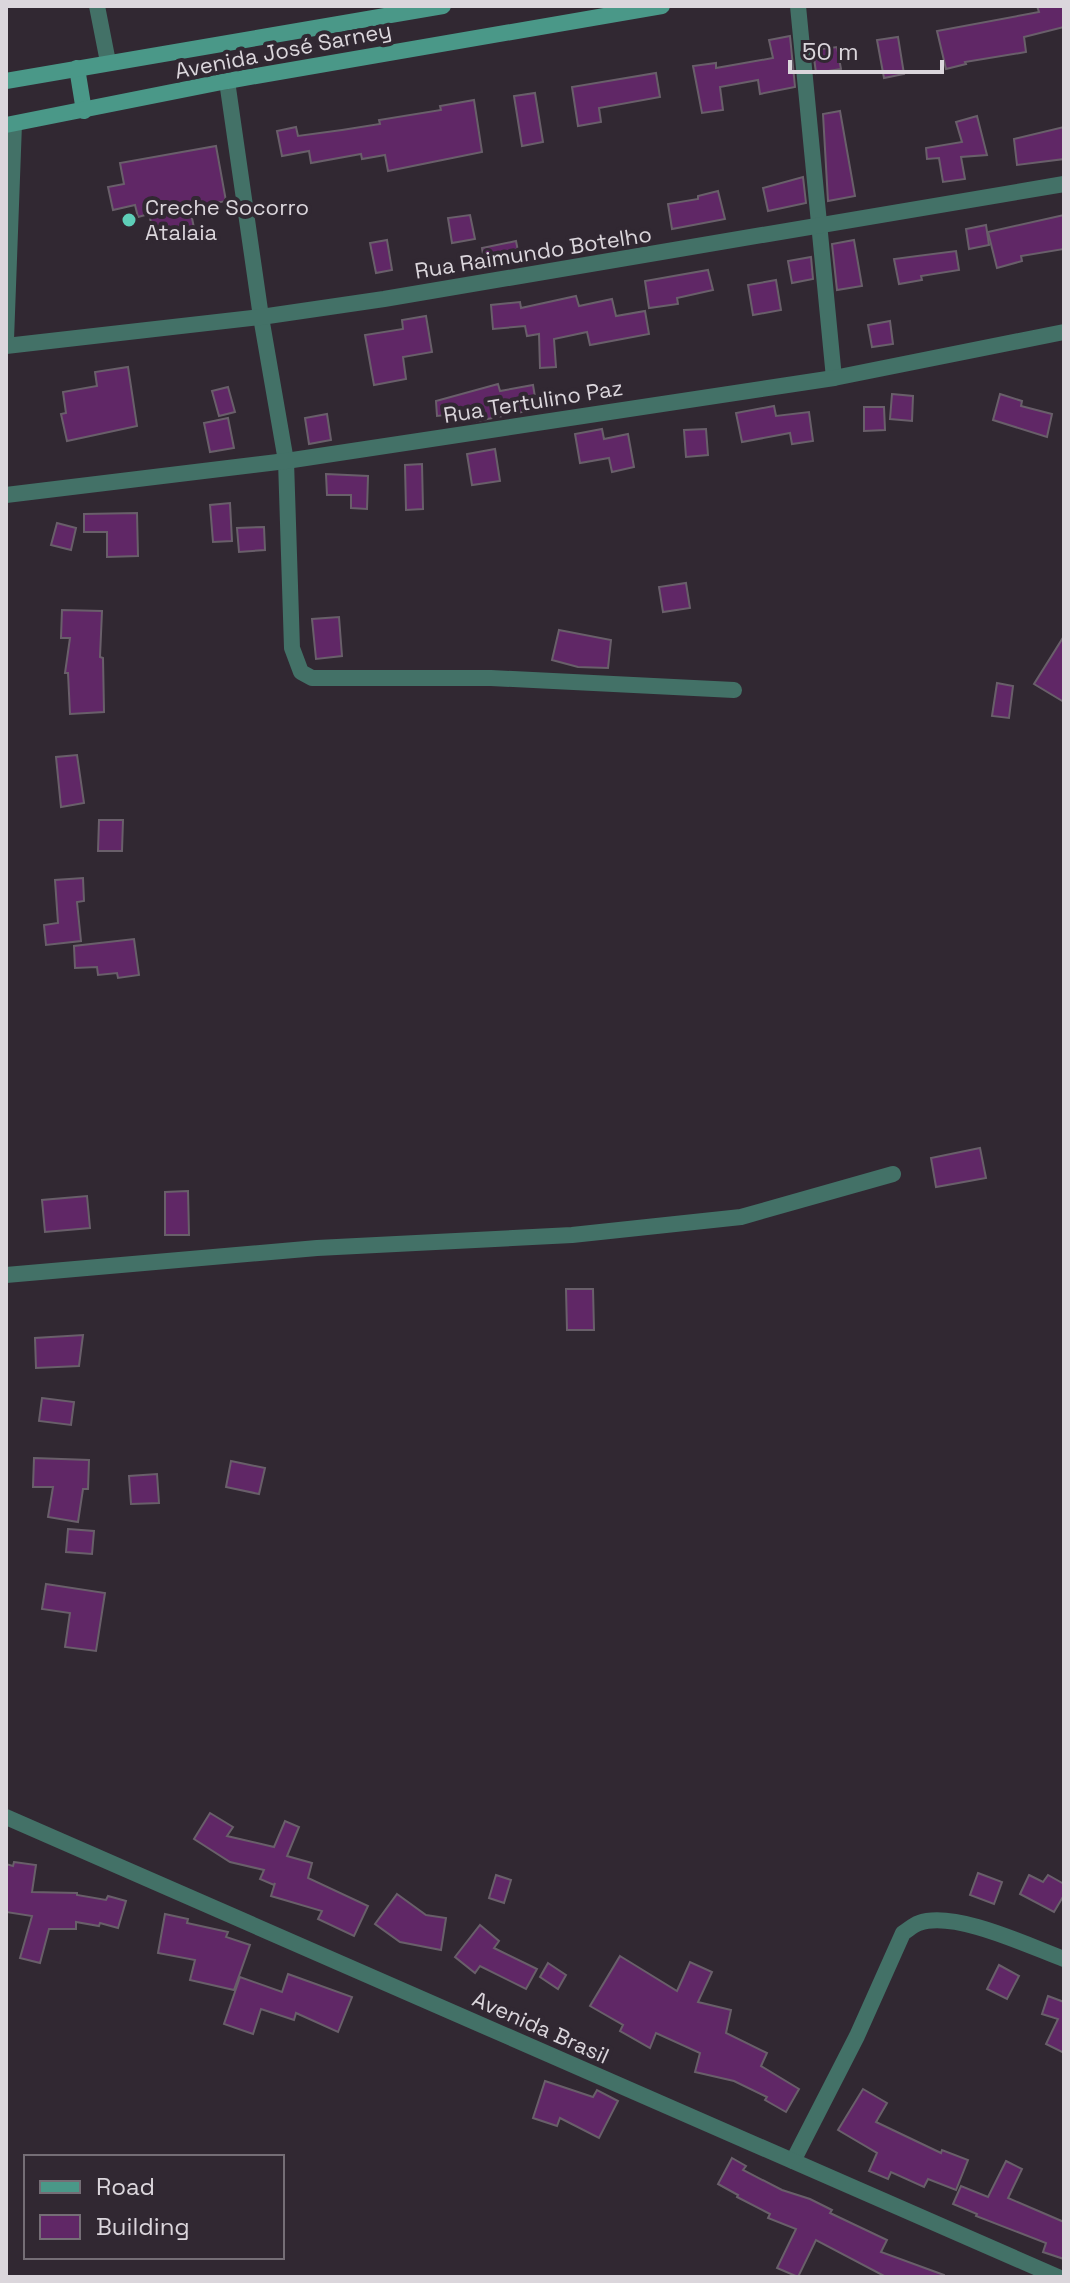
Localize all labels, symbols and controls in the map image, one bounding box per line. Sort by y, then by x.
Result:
street label: Avenida José Sarney [172,15,394,85]
scale bar [790,24,942,74]
text: 50 m [802,36,859,67]
place label: Creche Socorro Atalaia [145,193,309,246]
marker: Creche Socorro Atalaia [120,211,138,229]
street label: Rua Raimundo Botelho [412,219,654,285]
street label: Rua Tertulino Paz [441,373,625,429]
street label: Avenida Brasil [468,1984,614,2070]
legend [24,2155,284,2259]
text: Road [96,2171,155,2202]
text: Building [96,2211,190,2242]

